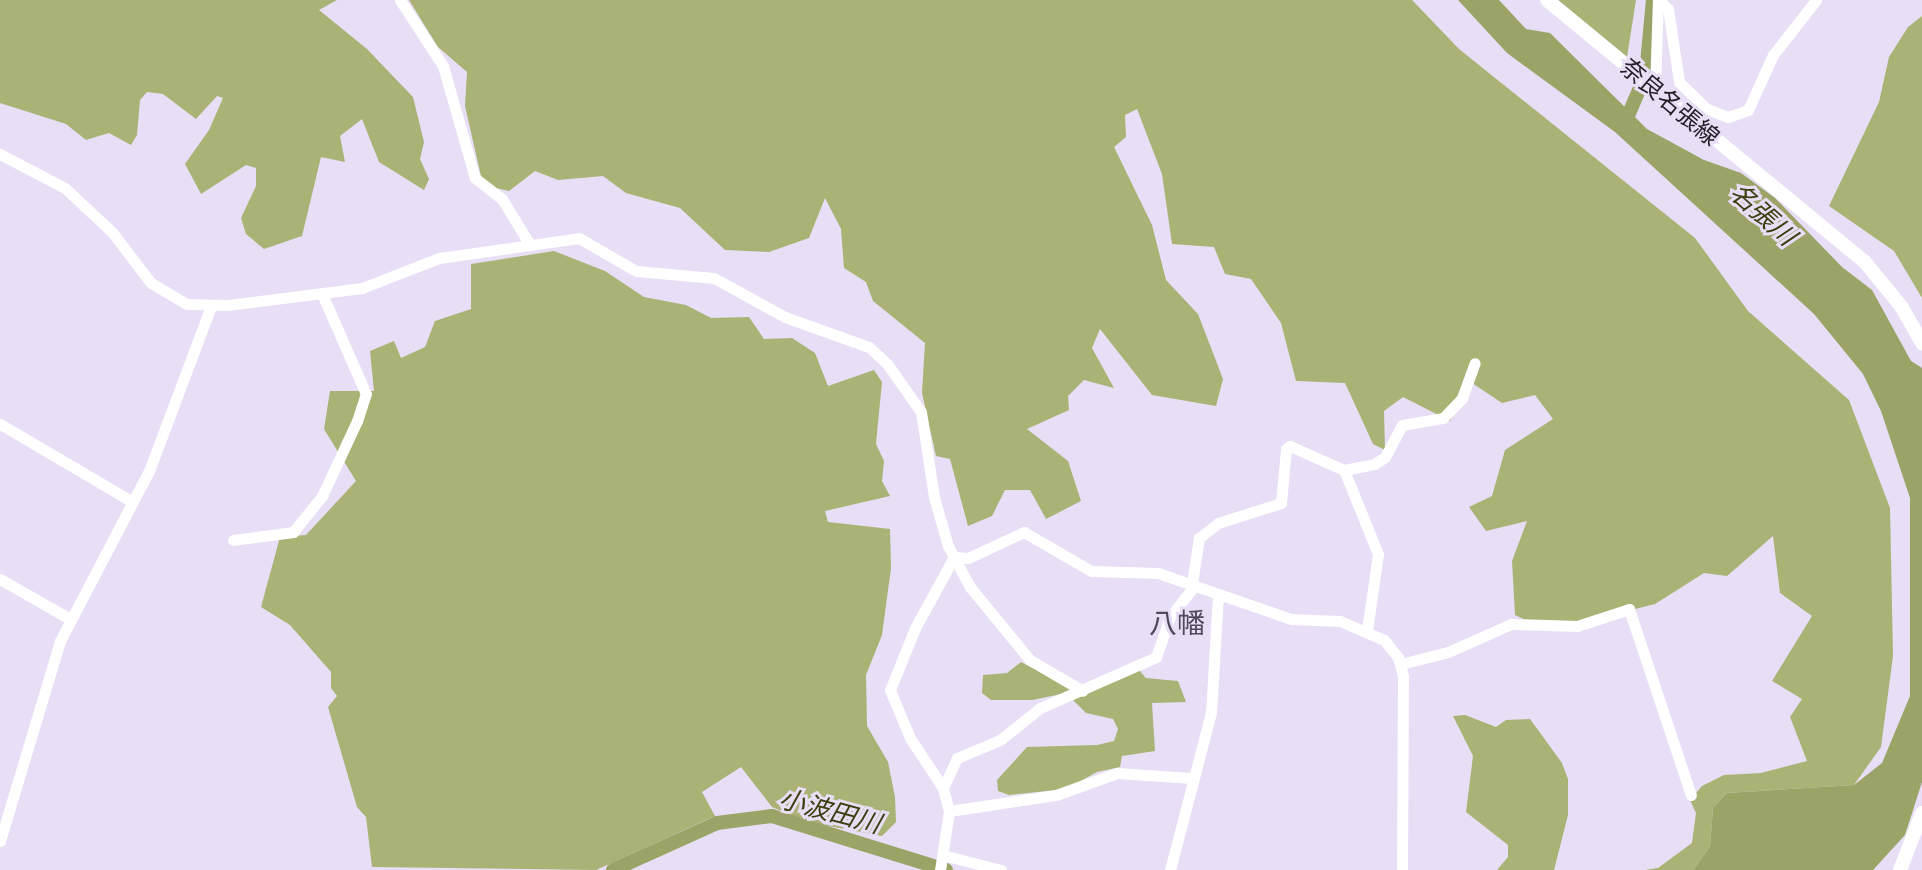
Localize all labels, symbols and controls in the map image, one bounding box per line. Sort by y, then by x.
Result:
street label: 奈良名張線 [1615,52,1725,152]
water label: 名張川 [1724,176,1802,252]
district label: 八幡 [1149,606,1205,640]
water label: 小波田川 [776,782,884,840]

